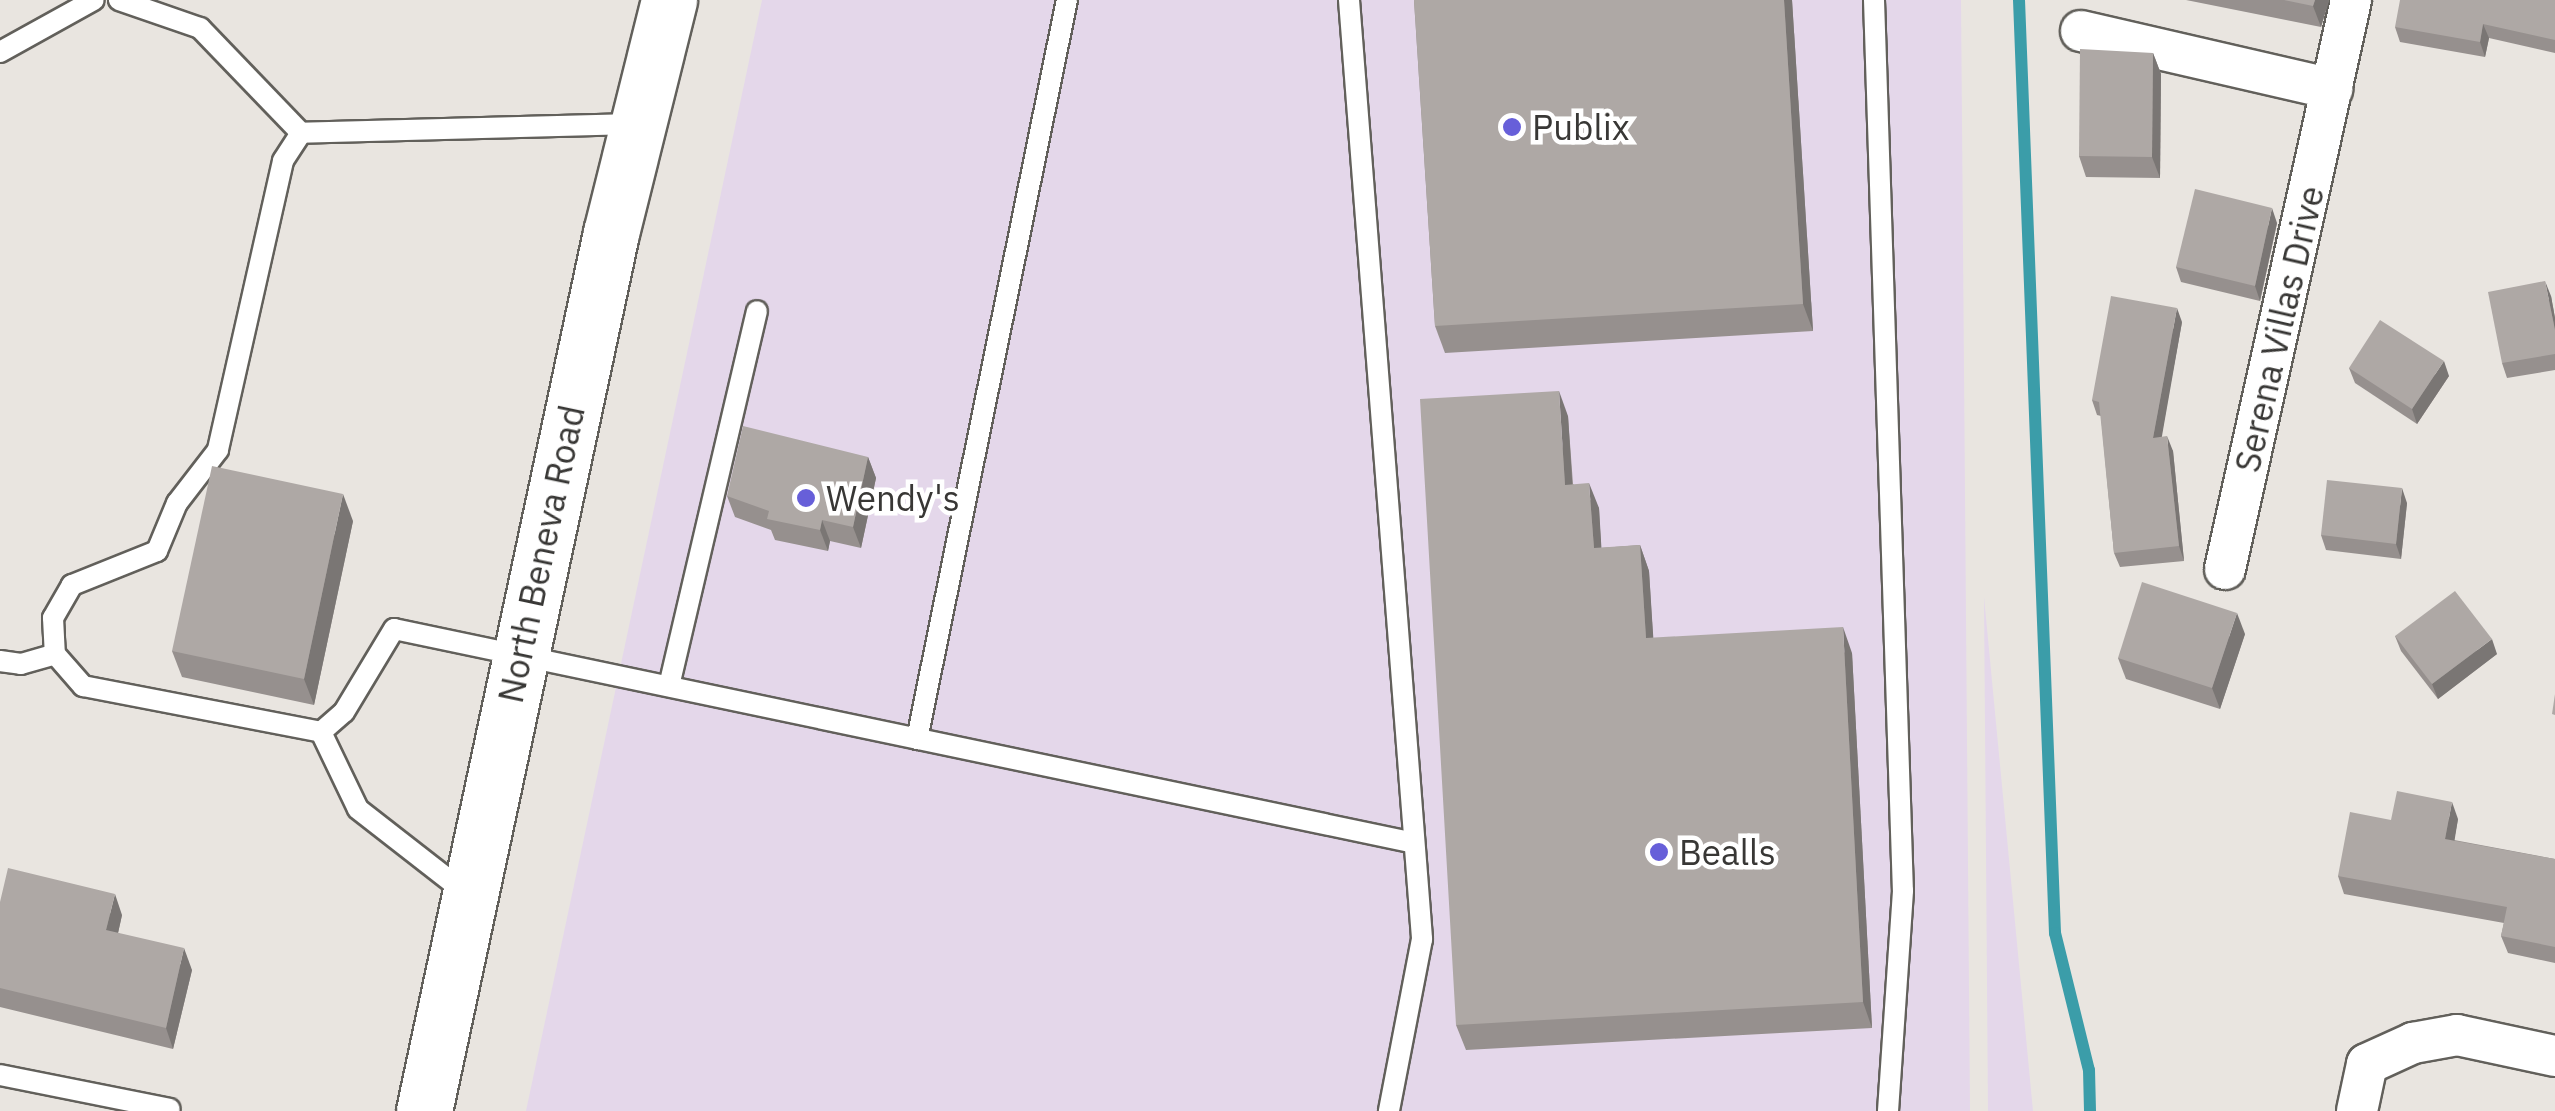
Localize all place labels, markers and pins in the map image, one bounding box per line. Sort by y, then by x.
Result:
place label: Publix [1532,106,1629,148]
marker: Publix [1501,116,1523,138]
place label: Wendy's [826,477,960,519]
marker: Wendy's [795,487,817,509]
place label: Bealls [1679,831,1776,873]
marker: Bealls [1648,841,1670,863]

